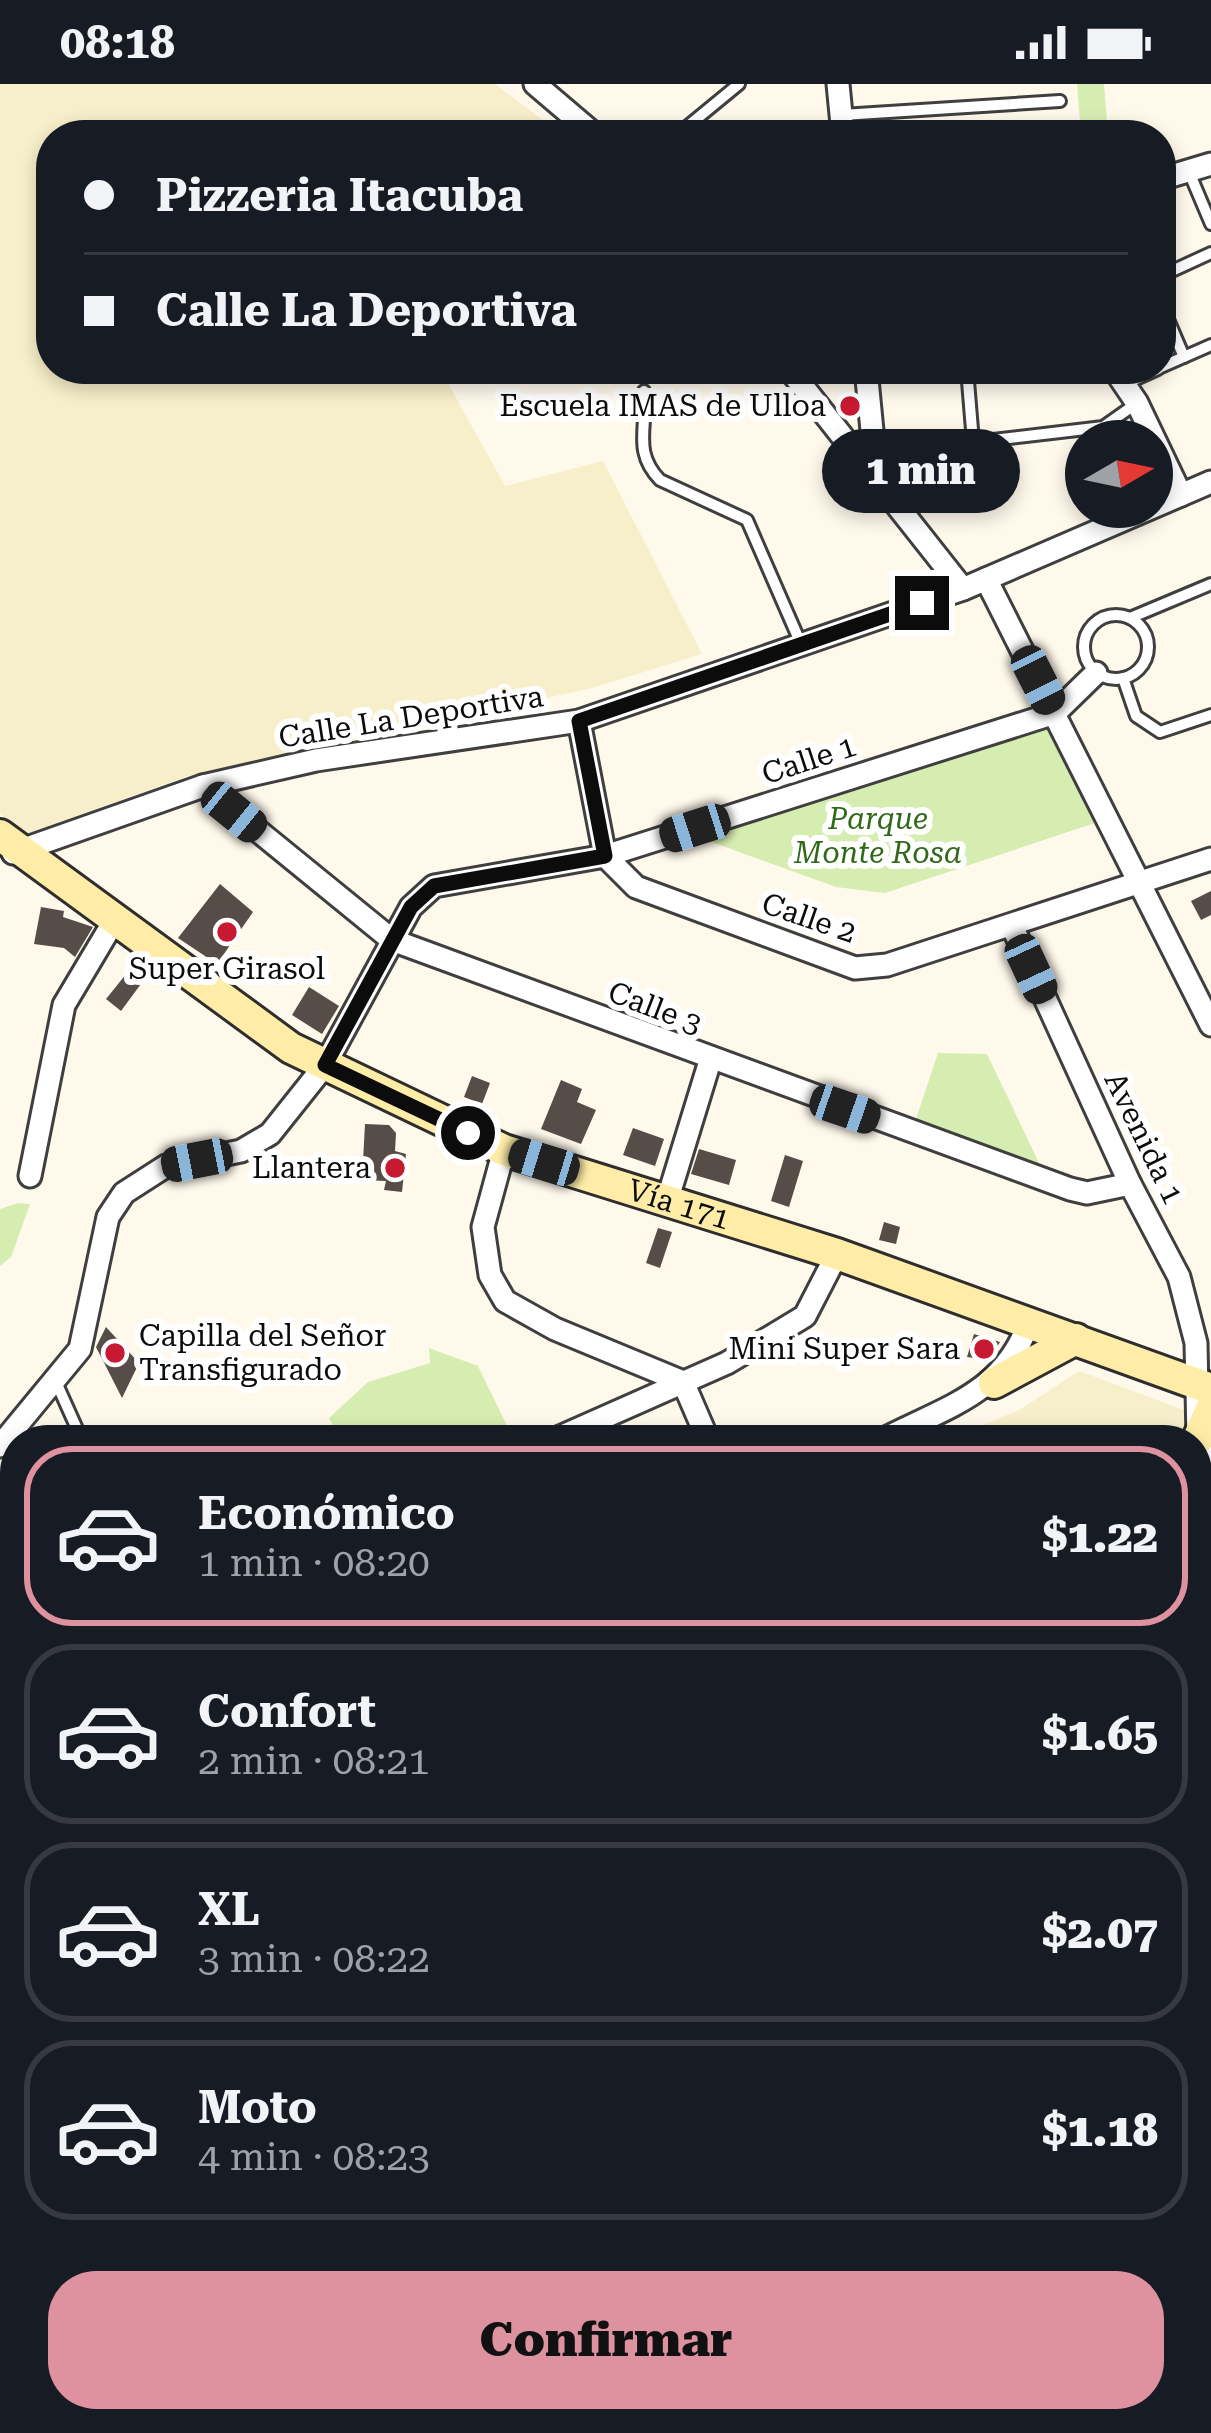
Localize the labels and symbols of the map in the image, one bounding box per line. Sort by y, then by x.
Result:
place label: Escuela IMAS de Ulloa [499,388,826,423]
marker: Escuela IMAS de Ulloa [837,393,863,419]
north arrow [1065,420,1173,528]
callout: 1 min [823,429,1021,513]
route end [895,576,949,630]
car [1006,640,1070,720]
street label: Calle La Deportiva [276,678,546,755]
street label: Calle 1 [757,728,860,791]
car [195,775,273,849]
car [655,800,735,856]
park label: Parque Monte Rosa [793,801,962,870]
street label: Calle 2 [758,885,861,950]
marker: Super Girasol [214,919,240,945]
car [999,929,1063,1009]
place label: Super Girasol [129,951,325,986]
street label: Calle 3 [604,974,707,1041]
street label: Avenida 1 [1098,1066,1191,1209]
car [805,1080,885,1138]
route start [441,1106,495,1160]
car [504,1134,584,1190]
car [158,1135,236,1185]
place label: Llantera [252,1150,371,1185]
marker: Llantera [382,1155,408,1181]
street label: Vía 171 [624,1172,734,1236]
place label: Capilla del Señor Transfigurado [139,1318,386,1387]
place label: Mini Super Sara [729,1331,960,1366]
marker: Mini Super Sara [971,1336,997,1362]
marker: Capilla del Señor Transfigurado [102,1340,128,1366]

